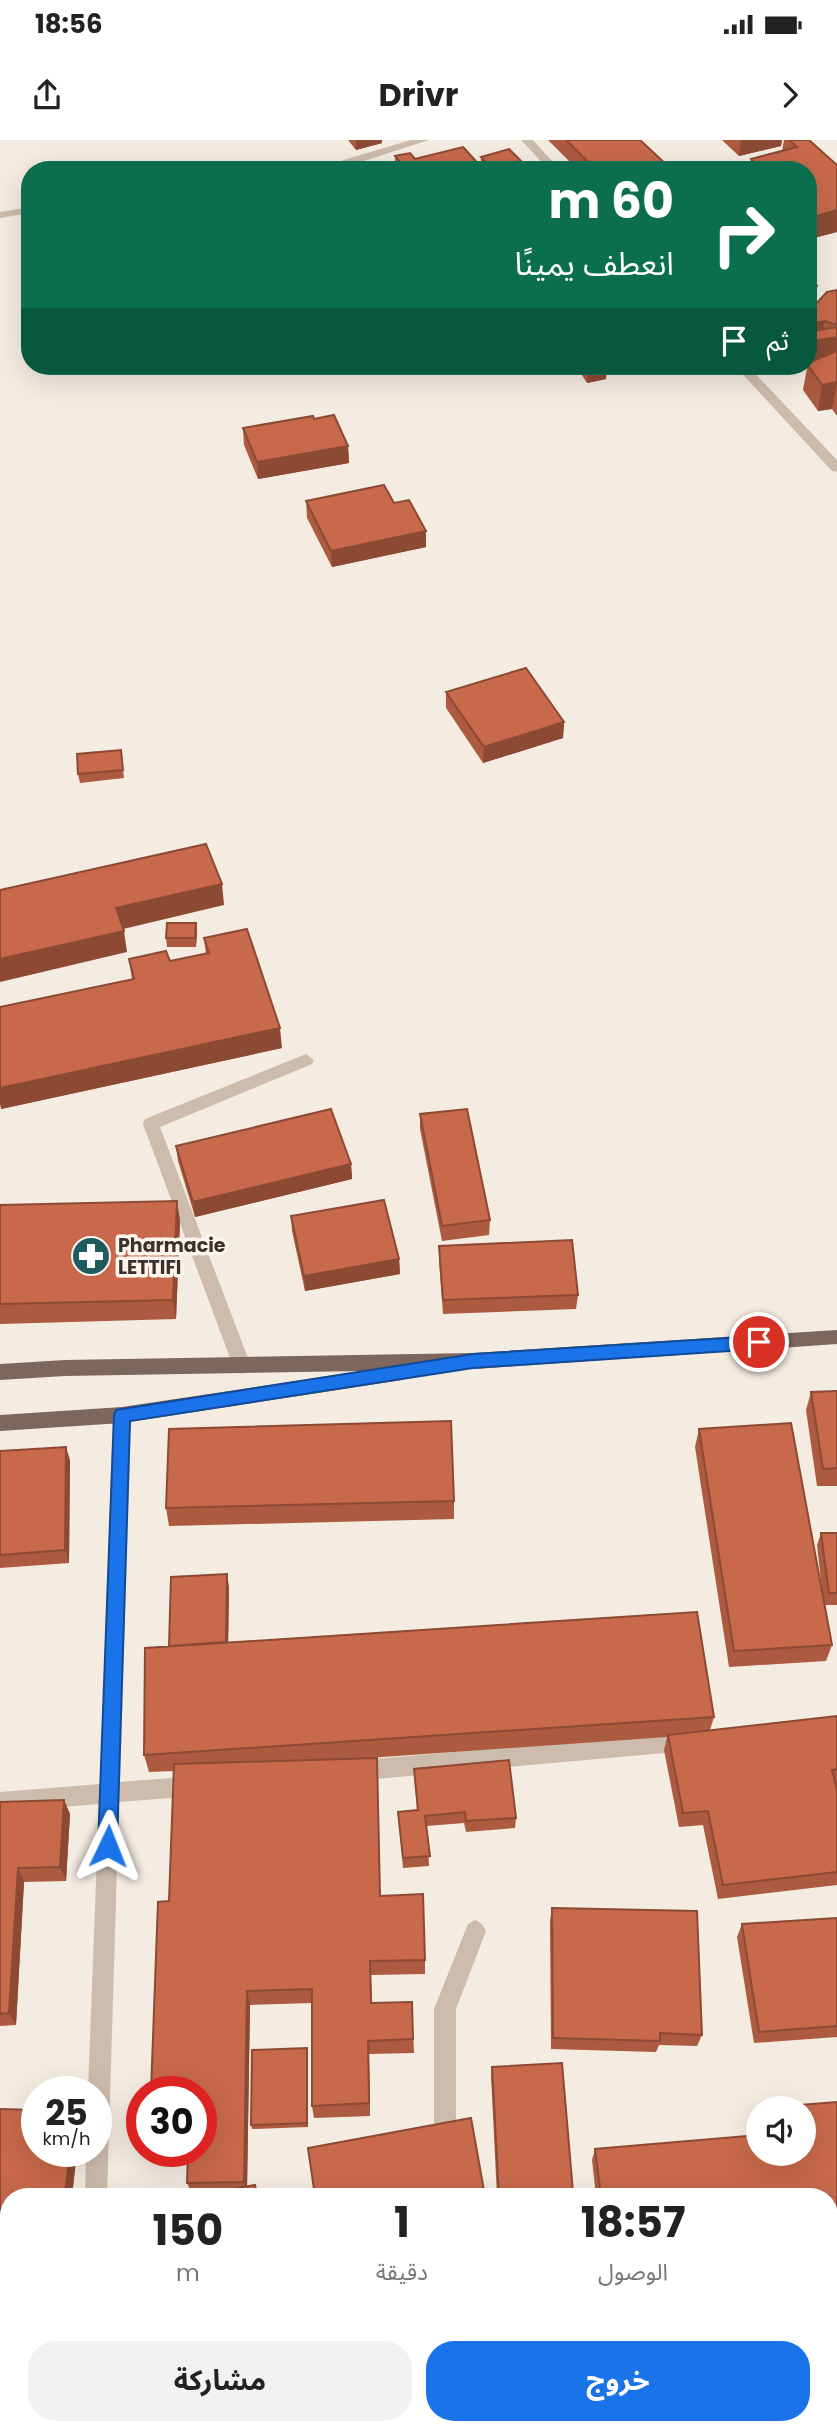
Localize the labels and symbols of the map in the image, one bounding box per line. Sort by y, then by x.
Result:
place label: Pharmacie LETTIFI [118,1232,226,1281]
pharmacy icon: Pharmacie LETTIFI [70,1235,112,1277]
pin [729,1312,789,1372]
position arrow [71,1809,145,1883]
speed limit sign: 30 [126,2076,217,2167]

